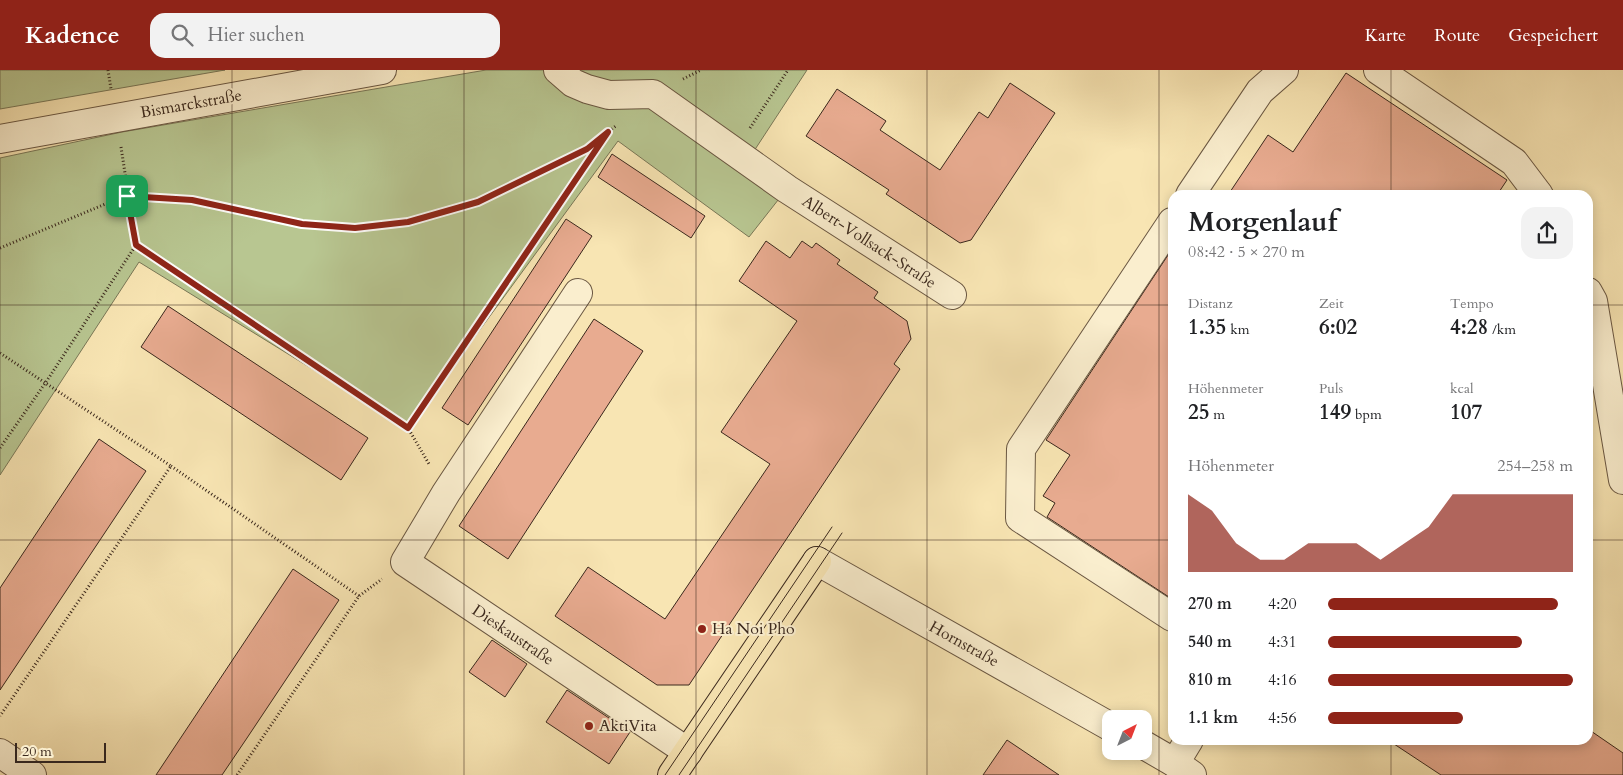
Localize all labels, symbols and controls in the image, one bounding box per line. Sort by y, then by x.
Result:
search box [150,13,500,58]
text: Kadence [25,19,120,52]
icon: search [168,21,196,49]
text: Hier suchen [208,22,305,48]
text: Karte [1365,23,1406,48]
text: Route [1434,23,1480,48]
text: Gespeichert [1508,23,1598,48]
street label: Bismarckstraße [138,84,244,124]
pin [106,175,148,217]
icon: arrive [113,182,141,210]
street label: Albert-Vollsack-Straße [798,190,940,294]
text: Morgenlauf [1188,203,1337,241]
button: share [1521,207,1573,259]
text: 08:42 · 5 × 270 m [1188,241,1305,263]
text: Distanz [1188,294,1233,313]
text: Zeit [1319,294,1344,313]
text: Tempo [1450,294,1493,313]
text: 1.35 [1188,313,1226,342]
text: 6:02 [1319,313,1357,342]
text: 4:28 [1450,313,1488,342]
text: km [1226,320,1249,339]
text: /km [1488,320,1516,339]
text: Höhenmeter [1188,379,1263,398]
text: Puls [1319,379,1343,398]
text: kcal [1450,379,1474,398]
text: 25 [1188,398,1210,427]
text: 149 [1319,398,1351,427]
text: 107 [1450,398,1482,427]
text: m [1210,405,1225,424]
text: bpm [1351,405,1382,424]
text: Höhenmeter [1188,455,1274,477]
text: 254–258 m [1497,455,1573,477]
text: 270 m [1188,593,1232,615]
text: 4:20 [1268,593,1297,615]
street label: Dieskaustraße [468,600,558,670]
street label: Hornstraße [925,616,1003,672]
place label: Ha Noi Pho [712,618,795,640]
marker: Ha Noi Pho [696,623,708,635]
text: 540 m [1188,631,1232,653]
text: 4:31 [1268,631,1297,653]
text: 810 m [1188,669,1232,691]
text: 4:16 [1268,669,1297,691]
text: 1.1 km [1188,707,1238,729]
text: 4:56 [1268,707,1297,729]
north arrow [1102,710,1152,760]
map controls [1102,710,1152,760]
place label: AktiVita [599,715,657,737]
marker: AktiVita [583,720,595,732]
scale bar [15,740,106,763]
text: 20 m [22,742,52,761]

